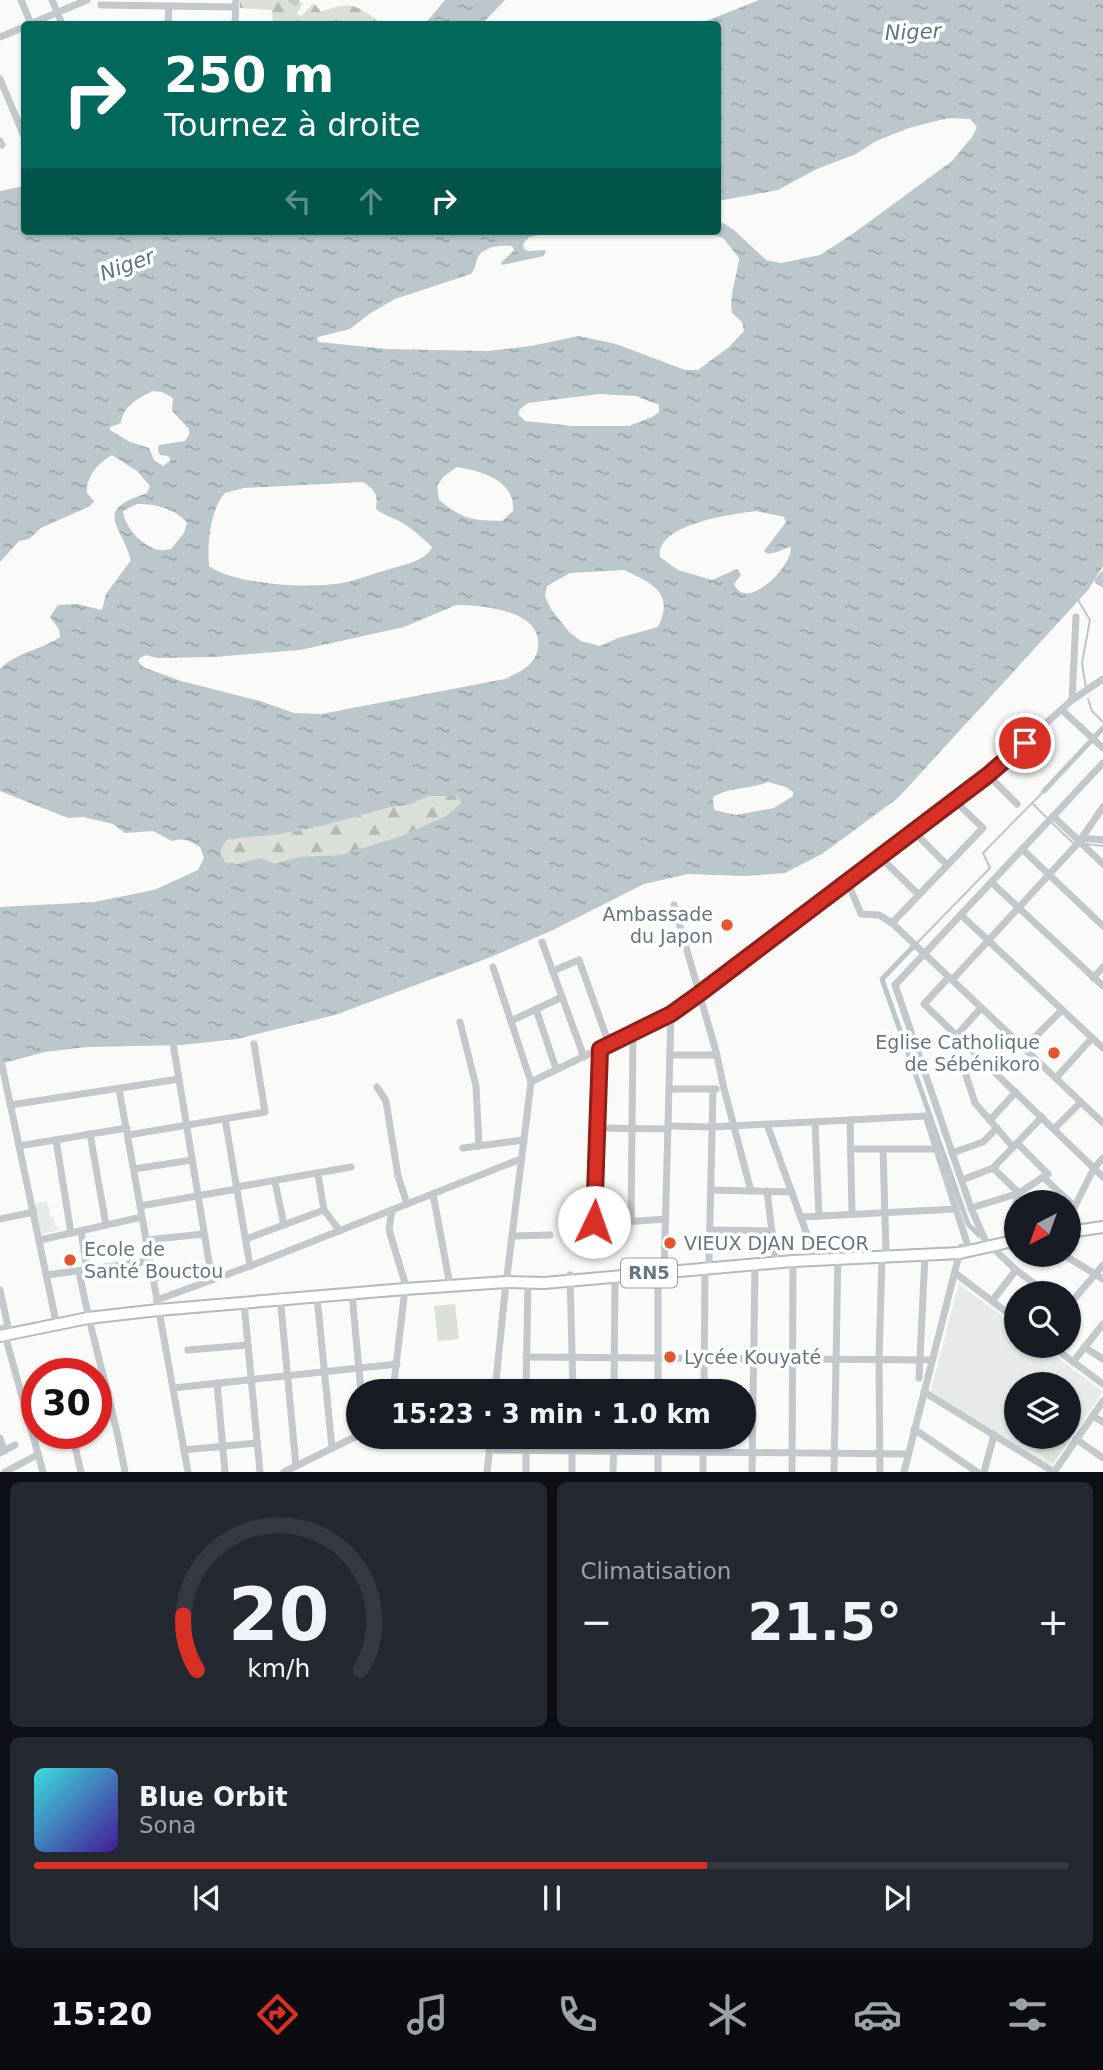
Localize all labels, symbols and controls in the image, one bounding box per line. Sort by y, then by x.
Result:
water label: Niger [884,19,943,45]
text: 250 m [164,47,334,104]
icon: right [49,49,140,140]
text: Tournez à droite [164,106,421,144]
icon: left [279,182,317,220]
icon: ahead [352,182,390,220]
icon: right [425,182,463,220]
water label: Niger [96,244,159,286]
pin [995,713,1055,773]
icon: arrive [1006,724,1044,762]
place label: Ambassade du Japon [603,903,713,947]
marker: Ambassade du Japon [719,917,735,933]
place label: Eglise Catholique de Sébénikoro [875,1031,1040,1075]
marker: Eglise Catholique de Sébénikoro [1046,1045,1062,1061]
position arrow [557,1185,631,1259]
north arrow [1004,1190,1082,1267]
map controls [1004,1190,1081,1449]
place label: VIEUX DJAN DECOR [684,1232,869,1254]
marker: VIEUX DJAN DECOR [662,1235,678,1251]
place label: Ecole de Santé Bouctou [84,1238,223,1282]
marker: Ecole de Santé Bouctou [62,1252,78,1268]
road number: RN5 [621,1258,677,1288]
button: search [1004,1281,1081,1358]
place label: Lycée Kouyaté [684,1346,821,1368]
marker: Lycée Kouyaté [662,1349,678,1365]
speed limit sign: 30 [21,1358,112,1449]
button: layers [1004,1372,1081,1449]
text: 15:23 · 3 min · 1.0 km [391,1399,711,1429]
text: Climatisation [581,1558,731,1584]
text: 20 [228,1573,329,1658]
text: 21.5° [748,1592,902,1652]
text: − [581,1600,612,1644]
text: + [1037,1600,1069,1644]
text: km/h [247,1654,310,1683]
text: Blue Orbit [139,1782,288,1812]
text: Sona [139,1812,196,1838]
icon: previous [188,1879,226,1917]
icon: pause [533,1879,571,1917]
icon: next [878,1879,916,1917]
icon: directions [253,1990,302,2039]
icon: music [403,1990,452,2039]
icon: phone [553,1990,602,2039]
icon: climate [703,1990,752,2039]
icon: car [853,1990,902,2039]
icon: filters [1003,1990,1052,2039]
text: 15:20 [51,1995,152,2033]

